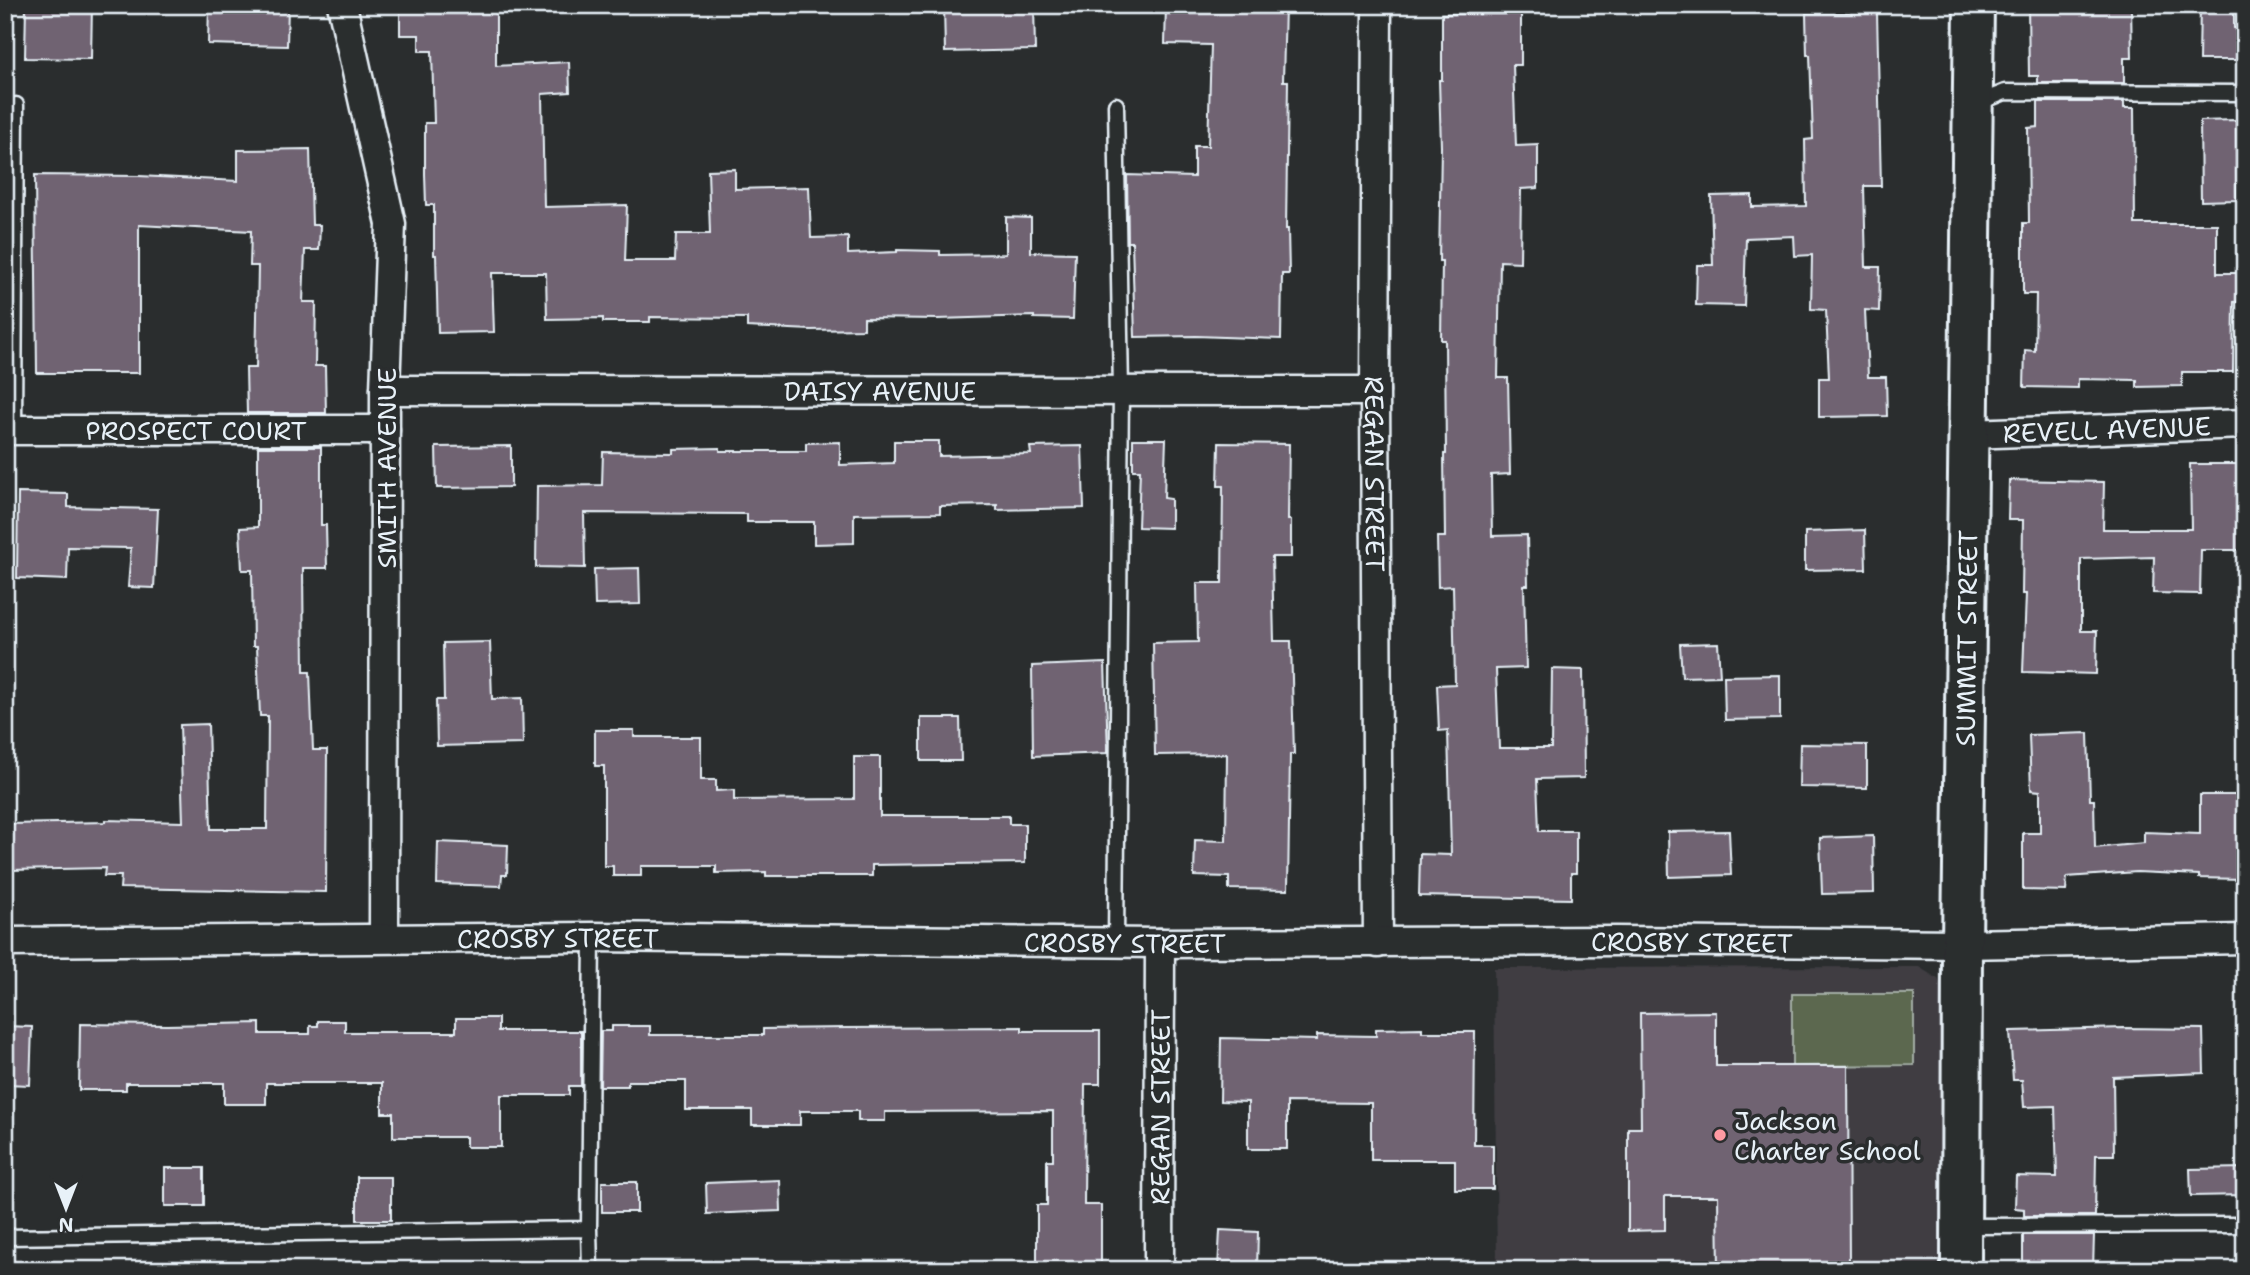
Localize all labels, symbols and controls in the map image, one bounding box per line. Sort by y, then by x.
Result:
street label: SMITH AVENUE [369,367,404,569]
street label: DAISY AVENUE [784,373,976,408]
street label: REGAN STREET [1357,376,1393,572]
street label: REVELL AVENUE [2002,408,2211,450]
street label: PROSPECT COURT [85,413,307,448]
street label: SUMMIT STREET [1947,530,1985,746]
street label: CROSBY STREET [457,919,659,956]
street label: CROSBY STREET [1591,923,1793,960]
street label: CROSBY STREET [1024,924,1226,961]
street label: REGAN STREET [1142,1009,1177,1205]
place label: Jackson Charter School [1734,1103,1921,1168]
marker: Jackson Charter School [1712,1127,1728,1143]
north arrow [32,1174,102,1244]
text: N [58,1212,74,1237]

